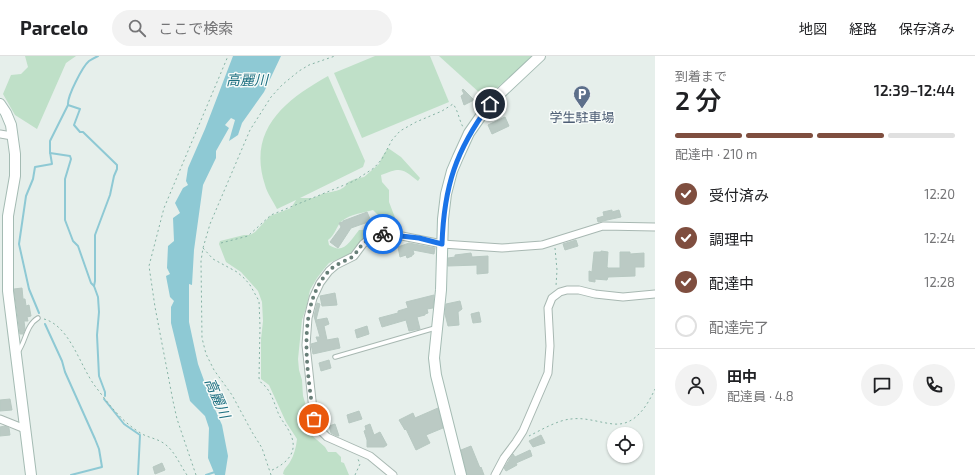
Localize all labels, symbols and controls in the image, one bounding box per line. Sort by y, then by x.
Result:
search box [112,10,392,46]
text: Parcelo [20,16,88,39]
icon: search [126,17,148,39]
text: ここで検索 [158,19,233,37]
text: 地図 [799,20,827,37]
text: 経路 [849,20,877,37]
text: 保存済み [899,20,955,37]
text: 到着まで [675,68,727,84]
water label: 高麗川 [226,71,270,88]
text: 12:39–12:44 [874,81,955,99]
parking icon: 学生駐車場 [572,84,592,109]
text: 2 分 [675,84,722,115]
pin [473,87,507,121]
icon: home [479,93,501,115]
place label: 学生駐車場 [549,109,615,125]
text: 配達中 · 210 m [675,146,757,162]
icon: check [675,183,697,205]
text: 受付済み [709,186,769,204]
text: 12:20 [924,186,955,202]
courier [363,214,403,254]
icon: bike [372,223,394,245]
icon: check [675,227,697,249]
text: 調理中 [709,230,754,248]
text: 12:24 [924,230,955,246]
icon: check [675,271,697,293]
text: 配達中 [709,274,754,292]
text: 12:28 [924,274,955,290]
text: 配達完了 [709,318,769,336]
button: person [675,364,717,406]
button: chat [861,364,903,406]
button: phone [913,364,955,406]
text: 田中 [727,367,757,385]
water label: 高麗川 [202,375,235,422]
text: 配達員 · 4.8 [727,388,794,404]
pin [297,402,331,436]
icon: bag [303,408,325,430]
map controls [607,427,643,463]
button: locate [607,427,643,463]

